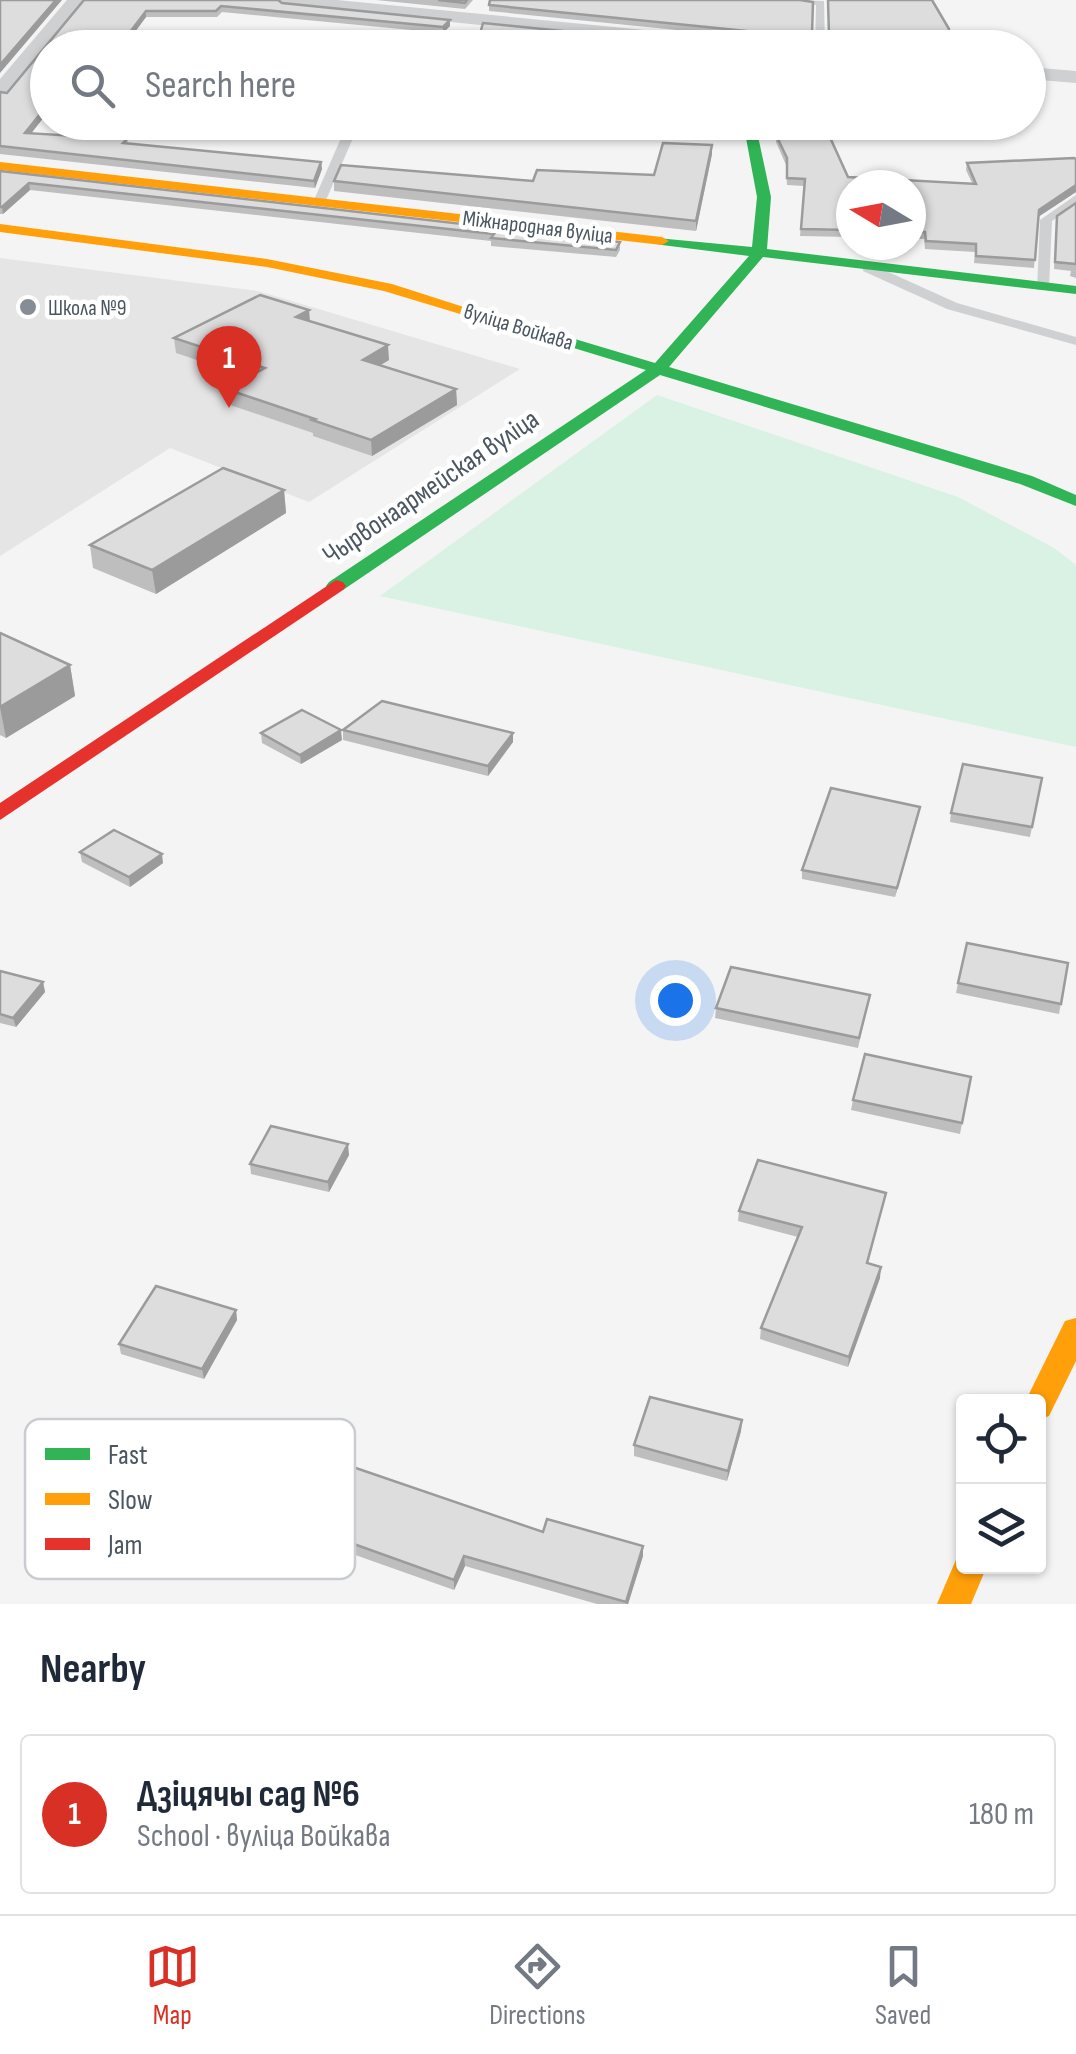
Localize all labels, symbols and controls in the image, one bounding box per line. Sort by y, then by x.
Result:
search box [30,30,1046,140]
icon: search [65,58,120,113]
text: Search here [145,63,296,108]
north arrow [836,170,926,260]
street label: Міжнародная вуліца [461,205,614,250]
place label: Школа №9 [48,295,127,322]
marker: Школа №9 [17,296,39,318]
street label: вуліца Войкава [461,298,577,357]
pin: 1 [196,326,262,408]
street label: Чырвонаармейская вуліца [316,403,545,572]
your location [650,975,701,1026]
map controls [956,1394,1046,1574]
button: locate [956,1394,1046,1484]
legend [25,1419,355,1579]
text: Fast [108,1439,147,1472]
text: Slow [108,1484,153,1517]
button: layers [956,1484,1046,1574]
text: Jam [107,1529,143,1562]
text: Nearby [40,1644,146,1695]
text: Дзіцячы сад №6 [137,1772,360,1817]
text: 1 [68,1795,81,1834]
text: 180 m [969,1795,1034,1834]
text: School · вуліца Войкава [137,1817,391,1856]
tab: Map [145,1939,200,2032]
tab: Directions [489,1939,586,2032]
tab: Saved [875,1939,931,2032]

